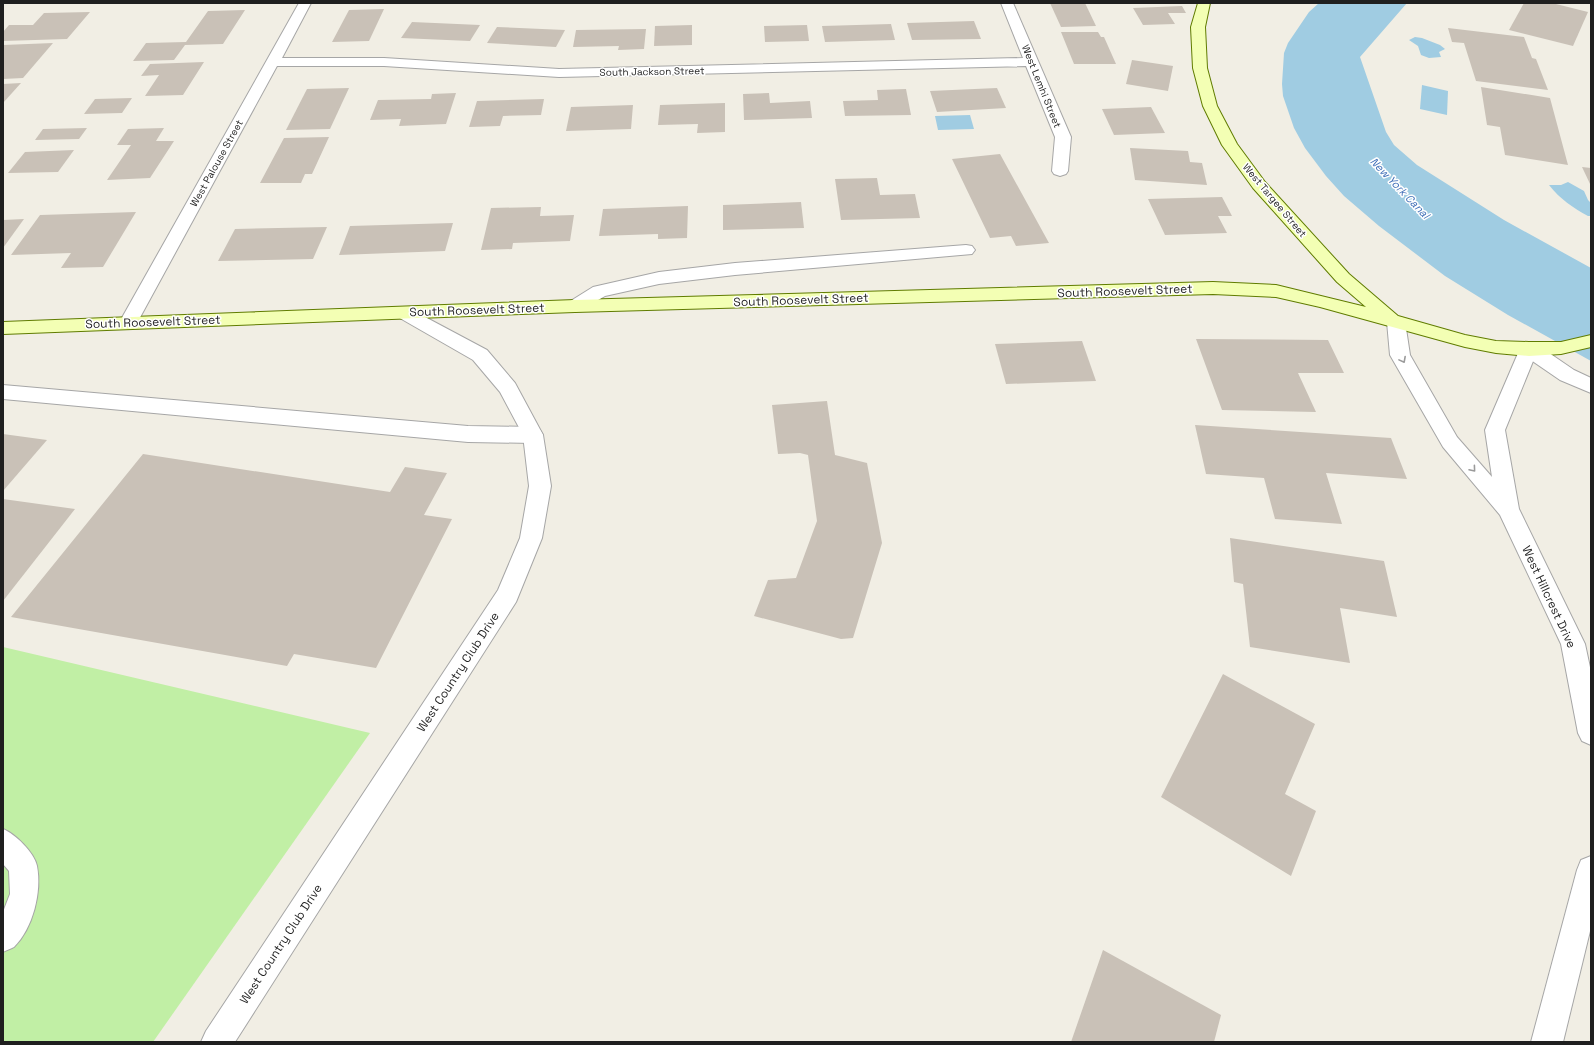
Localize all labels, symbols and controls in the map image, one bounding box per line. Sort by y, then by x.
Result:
street label: West Lemhi Street [1019,43,1064,130]
street label: South Jackson Street [599,64,705,79]
street label: West Palouse Street [187,117,246,209]
water label: New York Canal [1367,154,1434,222]
street label: West Targee Street [1240,161,1310,240]
street label: South Roosevelt Street [1057,281,1193,301]
street label: South Roosevelt Street [733,290,869,310]
street label: South Roosevelt Street [409,300,545,320]
street label: South Roosevelt Street [85,312,221,332]
one-way arrow [1399,356,1406,363]
one-way arrow [1469,465,1476,472]
street label: West Hillcrest Drive [1518,543,1580,651]
street label: West Country Club Drive [413,609,503,735]
street label: West Country Club Drive [236,881,326,1007]

